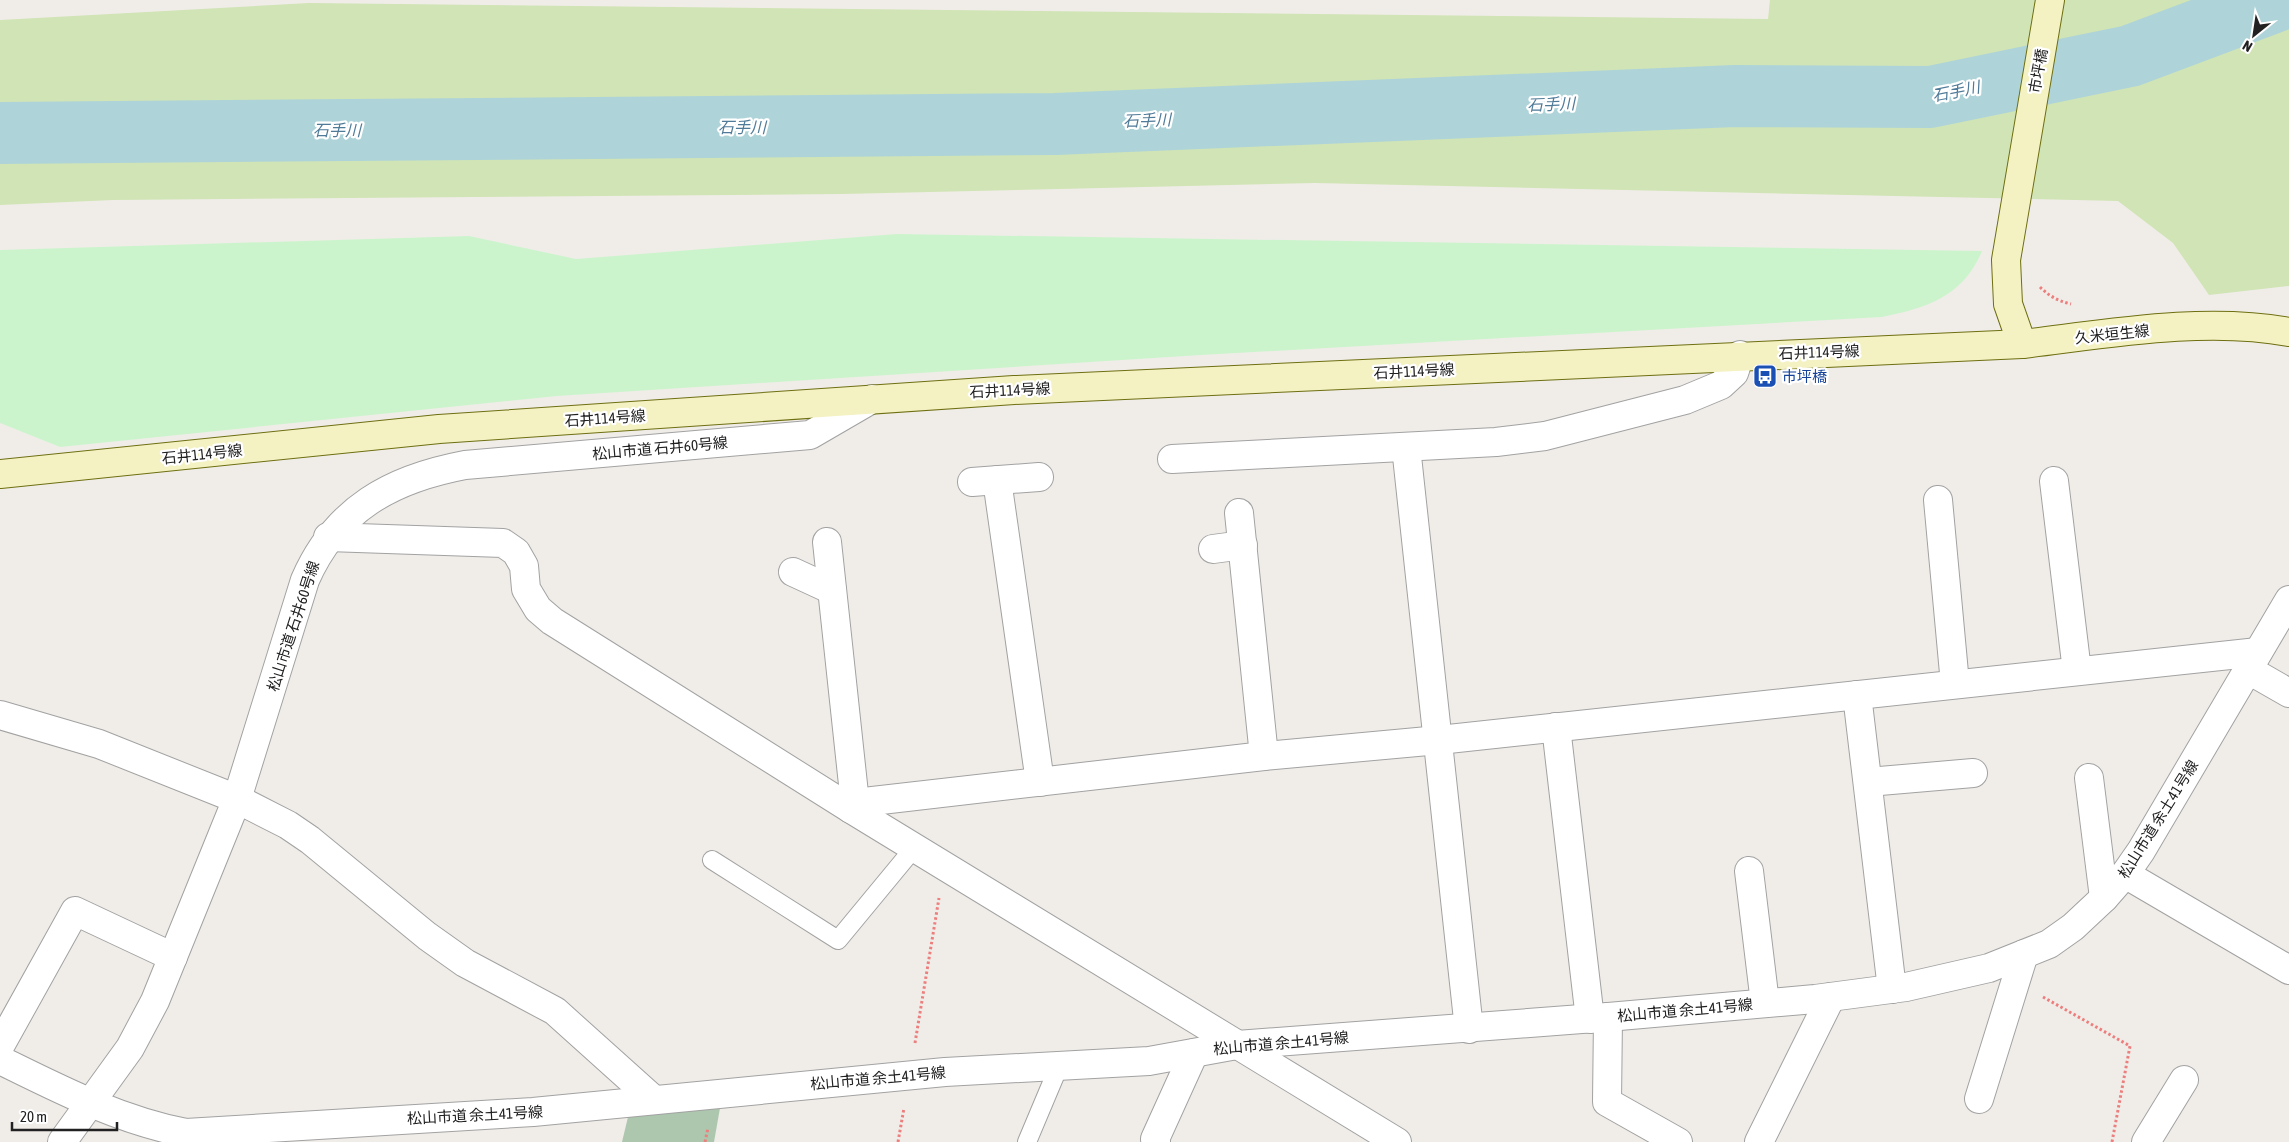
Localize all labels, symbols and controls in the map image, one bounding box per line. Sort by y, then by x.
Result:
north arrow [2229,10,2279,60]
text: N [2240,37,2255,55]
street label: 市坪橋 [2026,47,2050,95]
water label: 石手川 [1931,77,1983,104]
water label: 石手川 [1527,94,1577,114]
water label: 石手川 [1123,110,1173,130]
water label: 石手川 [718,118,768,136]
water label: 石手川 [313,121,363,139]
street label: 久米垣生線 [2074,322,2150,346]
street label: 石井114号線 [1778,342,1860,362]
street label: 石井114号線 [1373,360,1455,382]
bus stop icon: 市坪橋 [1752,363,1778,389]
place label: 市坪橋 [1782,368,1827,385]
street label: 石井114号線 [969,379,1051,401]
street label: 石井114号線 [564,407,646,429]
street label: 松山市道 石井60号線 [591,434,729,462]
street label: 石井114号線 [161,441,243,467]
street label: 松山市道 石井60号線 [264,559,322,693]
street label: 松山市道 余土41号線 [2115,757,2201,881]
street label: 松山市道 余土41号線 [1616,996,1754,1024]
street label: 松山市道 余土41号線 [1212,1029,1350,1057]
street label: 松山市道 余土41号線 [809,1064,947,1092]
scale bar [12,1100,118,1132]
street label: 松山市道 余土41号線 [407,1103,543,1127]
text: 20 m [20,1108,47,1125]

